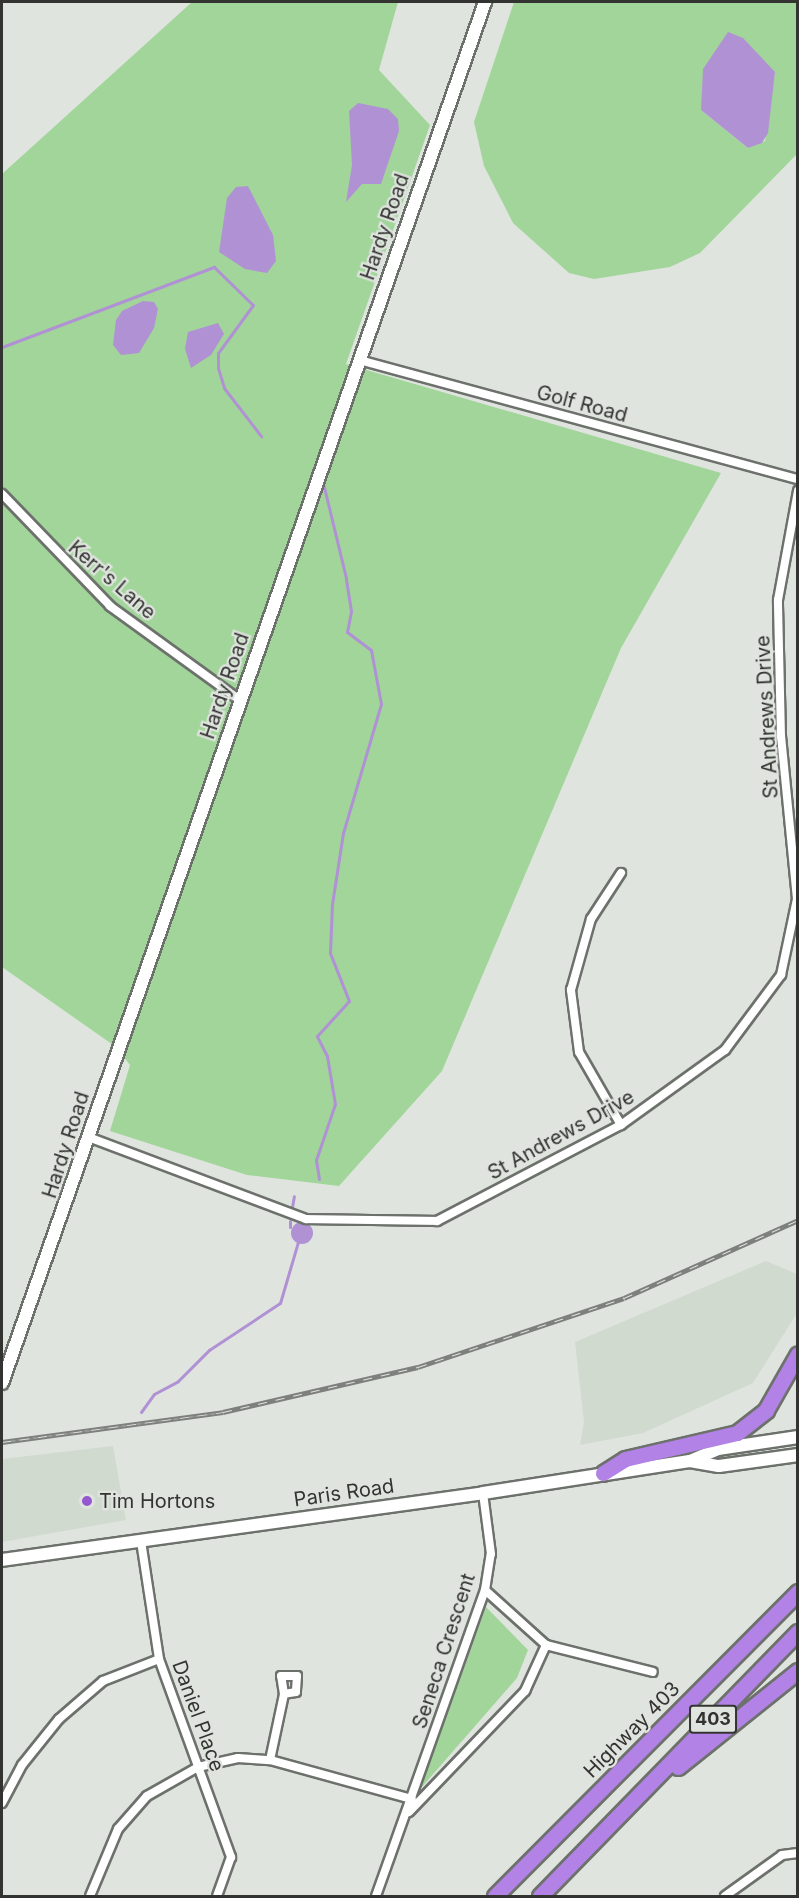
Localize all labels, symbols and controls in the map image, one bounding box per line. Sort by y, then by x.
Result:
street label: Hardy Road [356,171,414,283]
street label: Golf Road [534,380,630,428]
street label: Kerr's Lane [63,536,161,624]
street label: Hardy Road [196,630,254,742]
street label: St Andrews Drive [751,635,783,799]
street label: St Andrews Drive [484,1085,638,1185]
street label: Hardy Road [37,1089,95,1201]
street label: Paris Road [292,1474,396,1512]
place label: Tim Hortons [99,1489,215,1513]
marker: Tim Hortons [80,1494,94,1508]
street label: Seneca Crescent [408,1570,480,1732]
street label: Daniel Place [167,1657,229,1775]
street label: Highway 403 [579,1677,685,1783]
road number: 403 [689,1704,737,1734]

